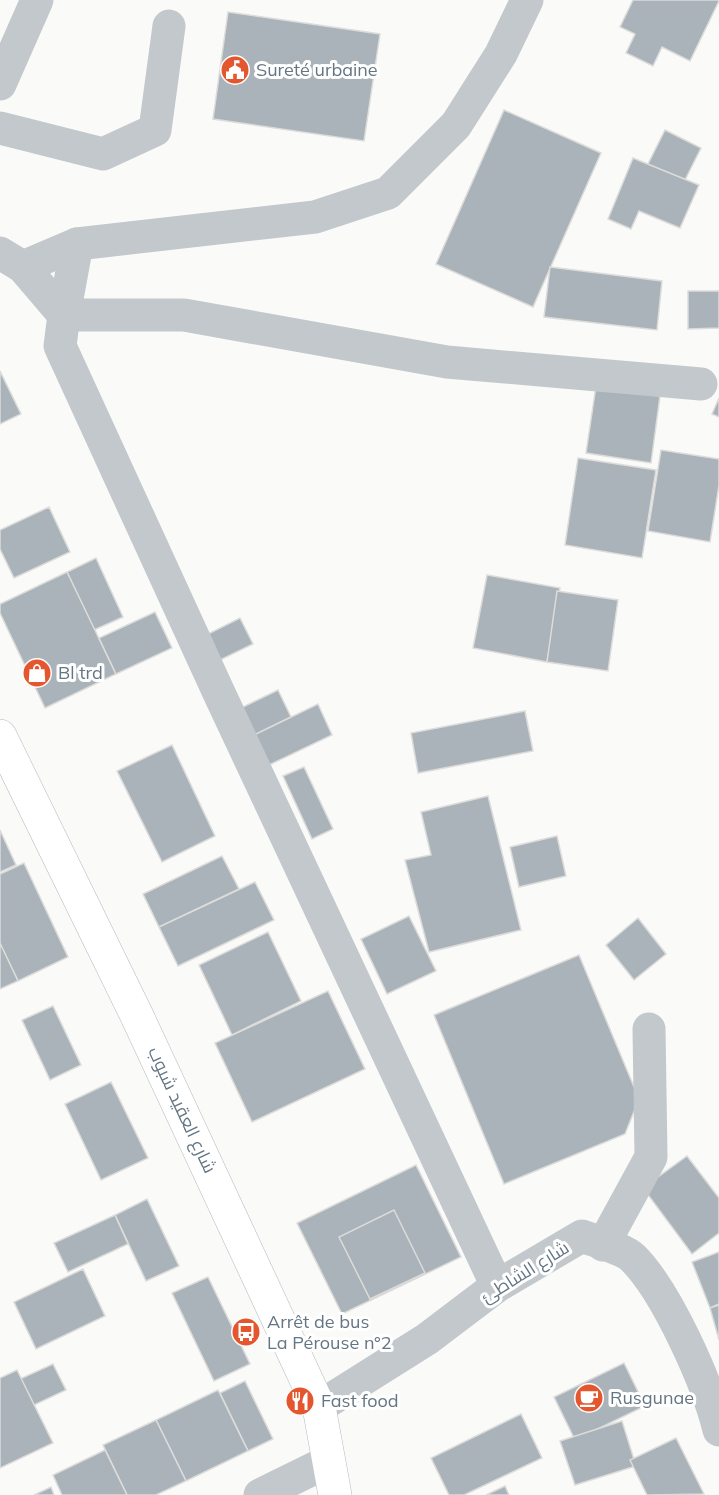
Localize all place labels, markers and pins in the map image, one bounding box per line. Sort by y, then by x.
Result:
public building icon: Sureté urbaine [219,54,251,86]
place label: Sureté urbaine [256,58,378,81]
shop icon: Bl trd [21,657,53,689]
place label: Bl trd [58,661,103,684]
place label: Arrêt de bus La Pérouse n°2 [267,1310,391,1354]
bus stop icon: Arrêt de bus La Pérouse n°2 [230,1316,262,1348]
cafe icon: Rusgunae [573,1382,605,1414]
restaurant icon: Fast food [284,1385,316,1417]
place label: Rusgunae [610,1386,694,1409]
place label: Fast food [321,1389,399,1412]

